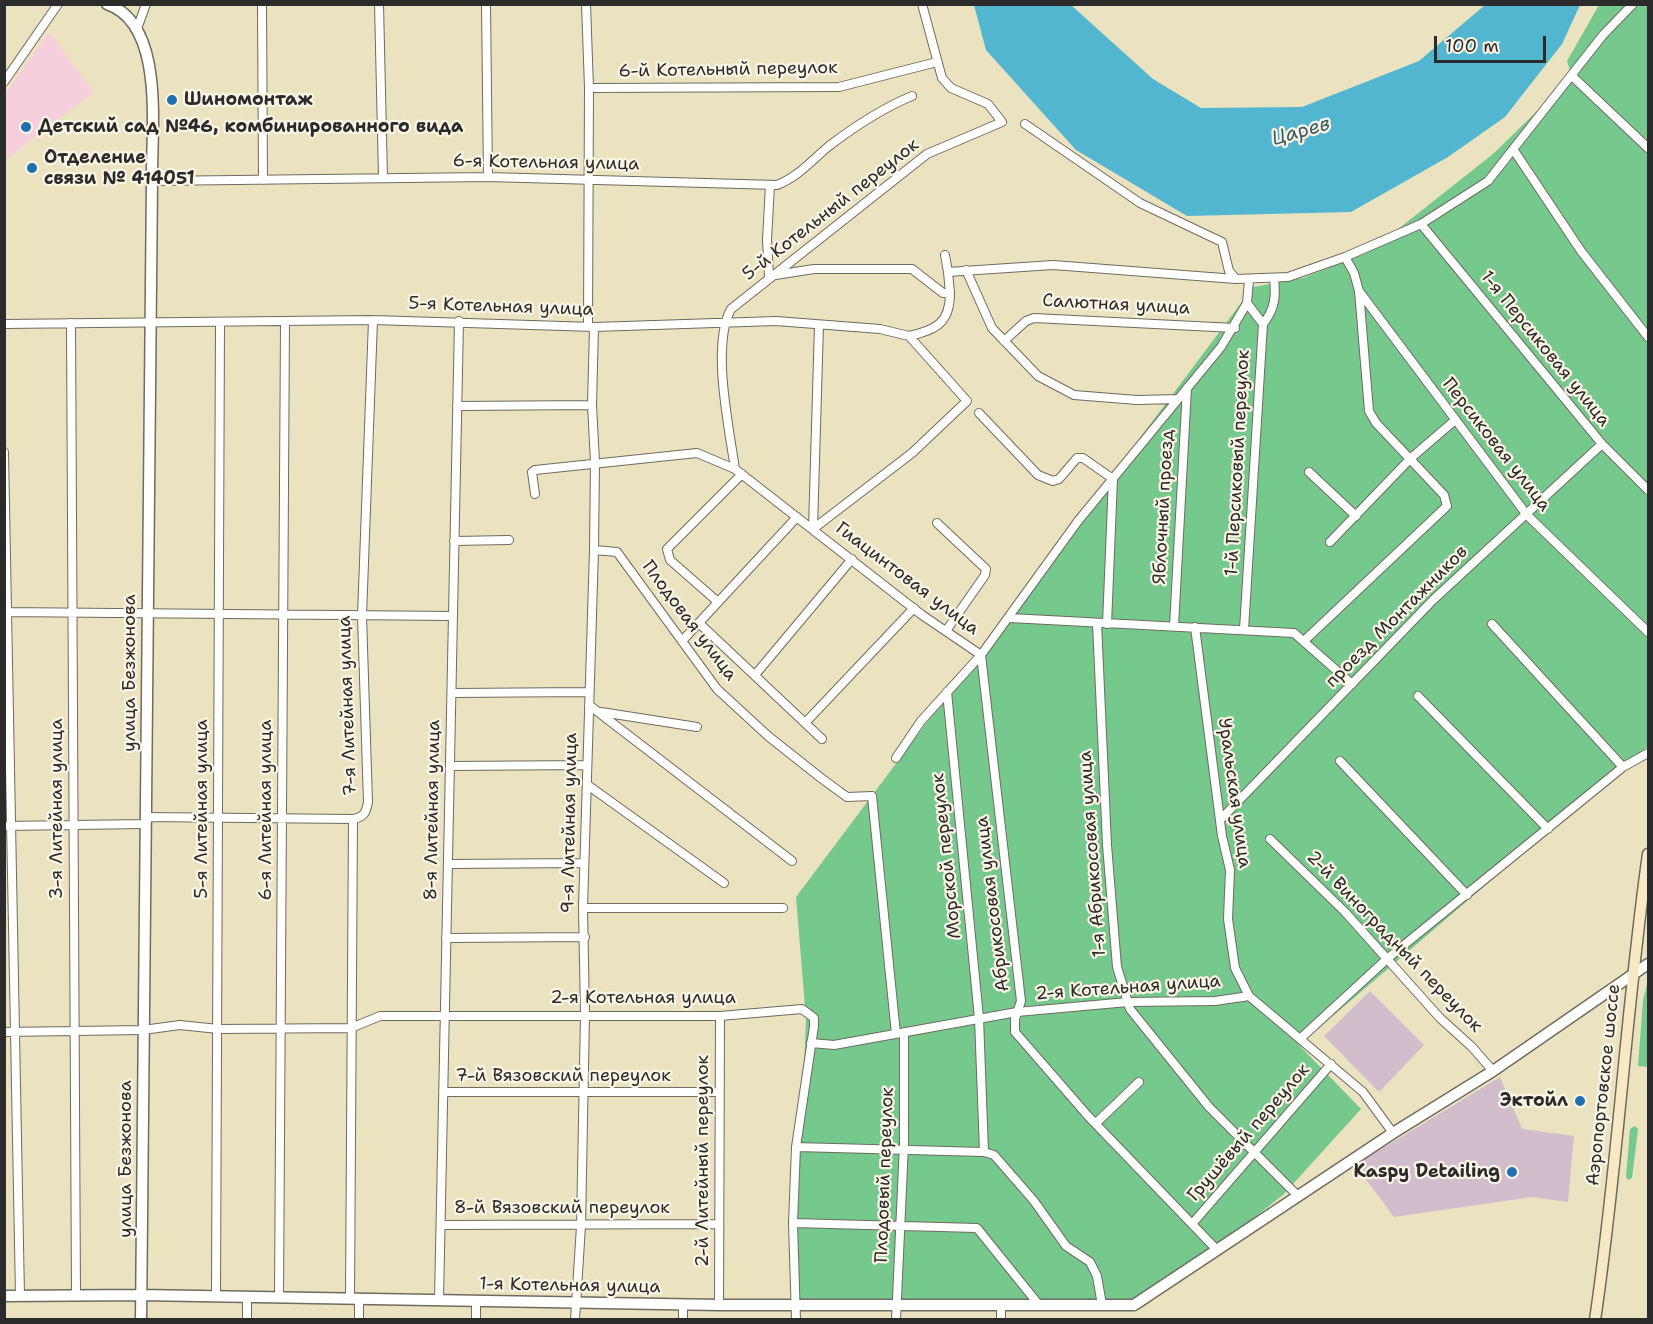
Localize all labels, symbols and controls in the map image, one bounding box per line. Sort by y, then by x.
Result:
scale bar [1437,24,1550,62]
text: 100 m [1445,34,1499,58]
street label: 6-й Котельный переулок [618,57,838,83]
place label: Шиномонтаж [184,89,313,111]
marker: Шиномонтаж [165,93,179,107]
water label: Царев [1269,112,1333,152]
place label: Детский сад №46, комбинированного вида [38,116,463,138]
marker: Детский сад №46, комбинированного вида [19,120,33,134]
street label: 5-й Котельный переулок [739,134,923,286]
place label: Отделение связи № 414051 [44,147,195,190]
street label: 6-я Котельная улица [452,151,640,175]
marker: Отделение связи № 414051 [25,161,39,175]
street label: 1-я Персиковая улица [1476,267,1614,431]
street label: Салютная улица [1042,290,1190,320]
street label: 5-я Котельная улица [408,293,594,321]
street label: 1-й Персиковый переулок [1221,349,1255,577]
street label: Персиковая улица [1437,374,1555,516]
street label: Яблочный проезд [1149,429,1179,585]
street label: Гиацинтовая улица [831,518,983,640]
street label: проезд Монтажников [1321,541,1473,693]
street label: Плодовая улица [637,557,741,685]
street label: улица Безжонова [119,594,141,752]
street label: 7-я Литейная улица [334,615,362,797]
street label: Уральская улица [1213,717,1255,869]
street label: 3-я Литейная улица [46,719,68,899]
street label: 5-я Литейная улица [191,719,213,899]
street label: 8-я Литейная улица [421,719,445,901]
street label: 6-я Литейная улица [255,720,277,900]
street label: 9-я Литейная улица [558,732,582,914]
street label: 1-я Абрикосовая улица [1075,750,1111,958]
street label: Морской переулок [928,772,966,940]
street label: Абрикосовая улица [972,815,1014,993]
street label: 2-й Виноградный переулок [1302,847,1486,1037]
street label: 2-я Котельная улица [1035,971,1221,1005]
street label: Аэропортовское шоссе [1583,983,1625,1187]
street label: 2-я Котельная улица [550,987,736,1009]
street label: 2-й Литейный переулок [692,1055,714,1267]
street label: Грушёвый переулок [1183,1060,1315,1206]
street label: 7-й Вязовский переулок [455,1065,671,1087]
street label: улица Безжонова [115,1080,137,1238]
street label: Плодовый переулок [871,1087,899,1263]
place label: Эктойл [1500,1090,1568,1112]
marker: Эктойл [1573,1094,1587,1108]
place label: Kaspy Detailing [1353,1161,1500,1183]
marker: Kaspy Detailing [1505,1165,1519,1179]
street label: 8-й Вязовский переулок [454,1197,670,1219]
street label: 1-я Котельная улица [479,1274,661,1298]

